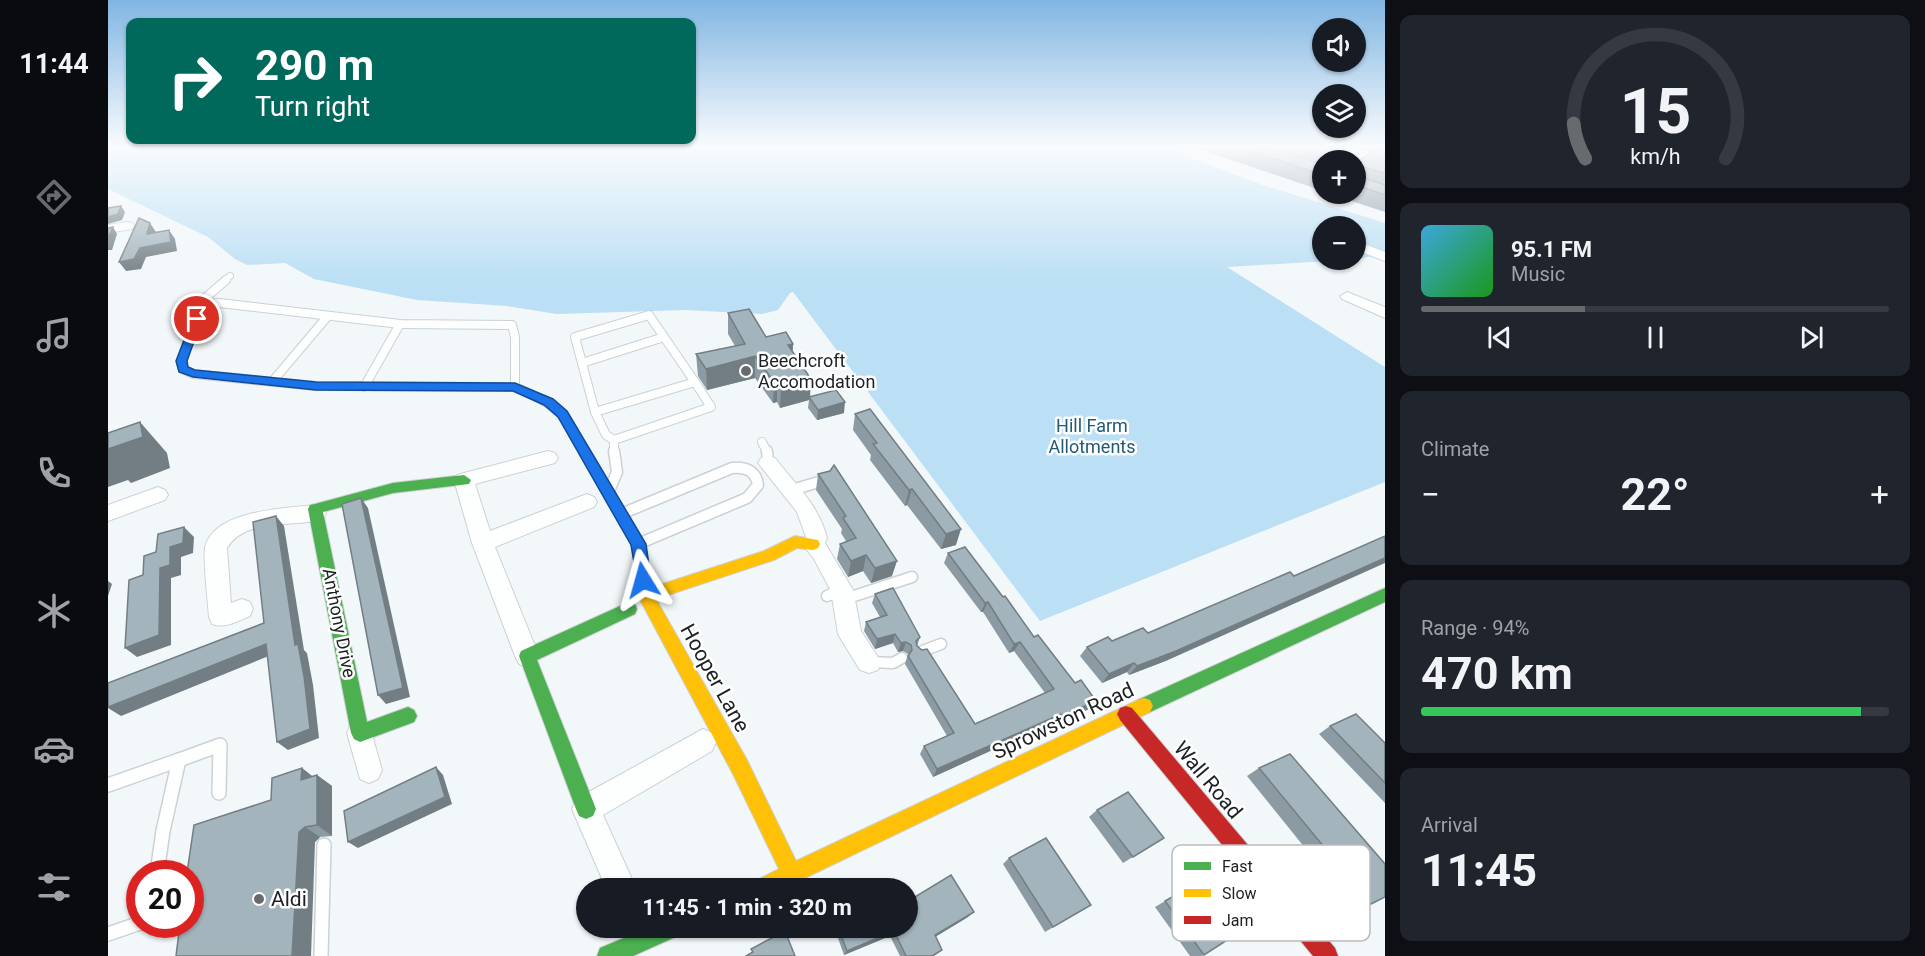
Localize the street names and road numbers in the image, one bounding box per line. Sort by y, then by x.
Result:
street label: Anthony Drive [319,566,360,679]
street label: Hooper Lane [675,620,755,736]
street label: Sprowston Road [988,678,1138,764]
street label: Wall Road [1169,737,1247,823]

